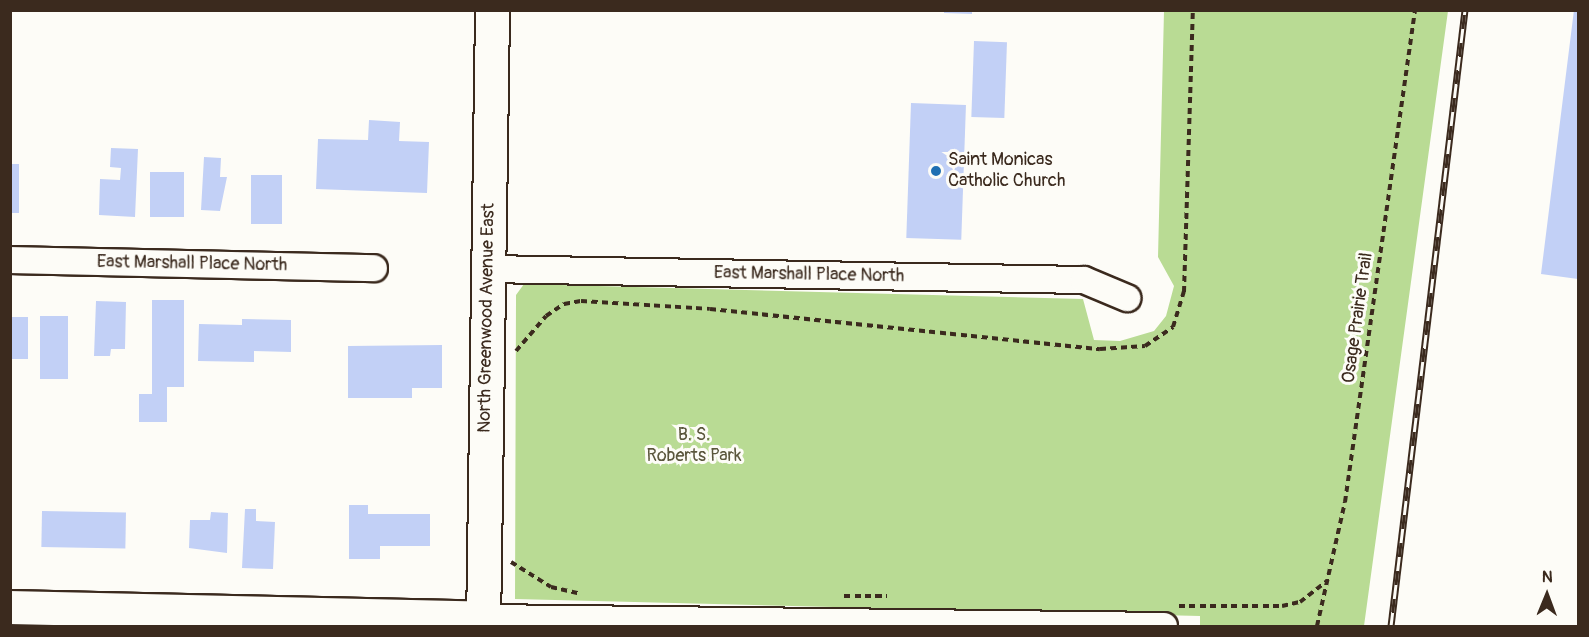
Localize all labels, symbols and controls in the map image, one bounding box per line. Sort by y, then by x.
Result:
place label: Saint Monicas Catholic Church [948,150,1065,192]
marker: Saint Monicas Catholic Church [929,164,943,178]
street label: North Greenwood Avenue East [474,203,500,433]
street label: Osage Prairie Trail [1338,251,1378,385]
street label: East Marshall Place North [97,252,287,276]
street label: East Marshall Place North [714,263,904,287]
park label: B. S. Roberts Park [647,425,741,468]
north arrow [1517,565,1577,625]
text: N [1542,567,1553,587]

